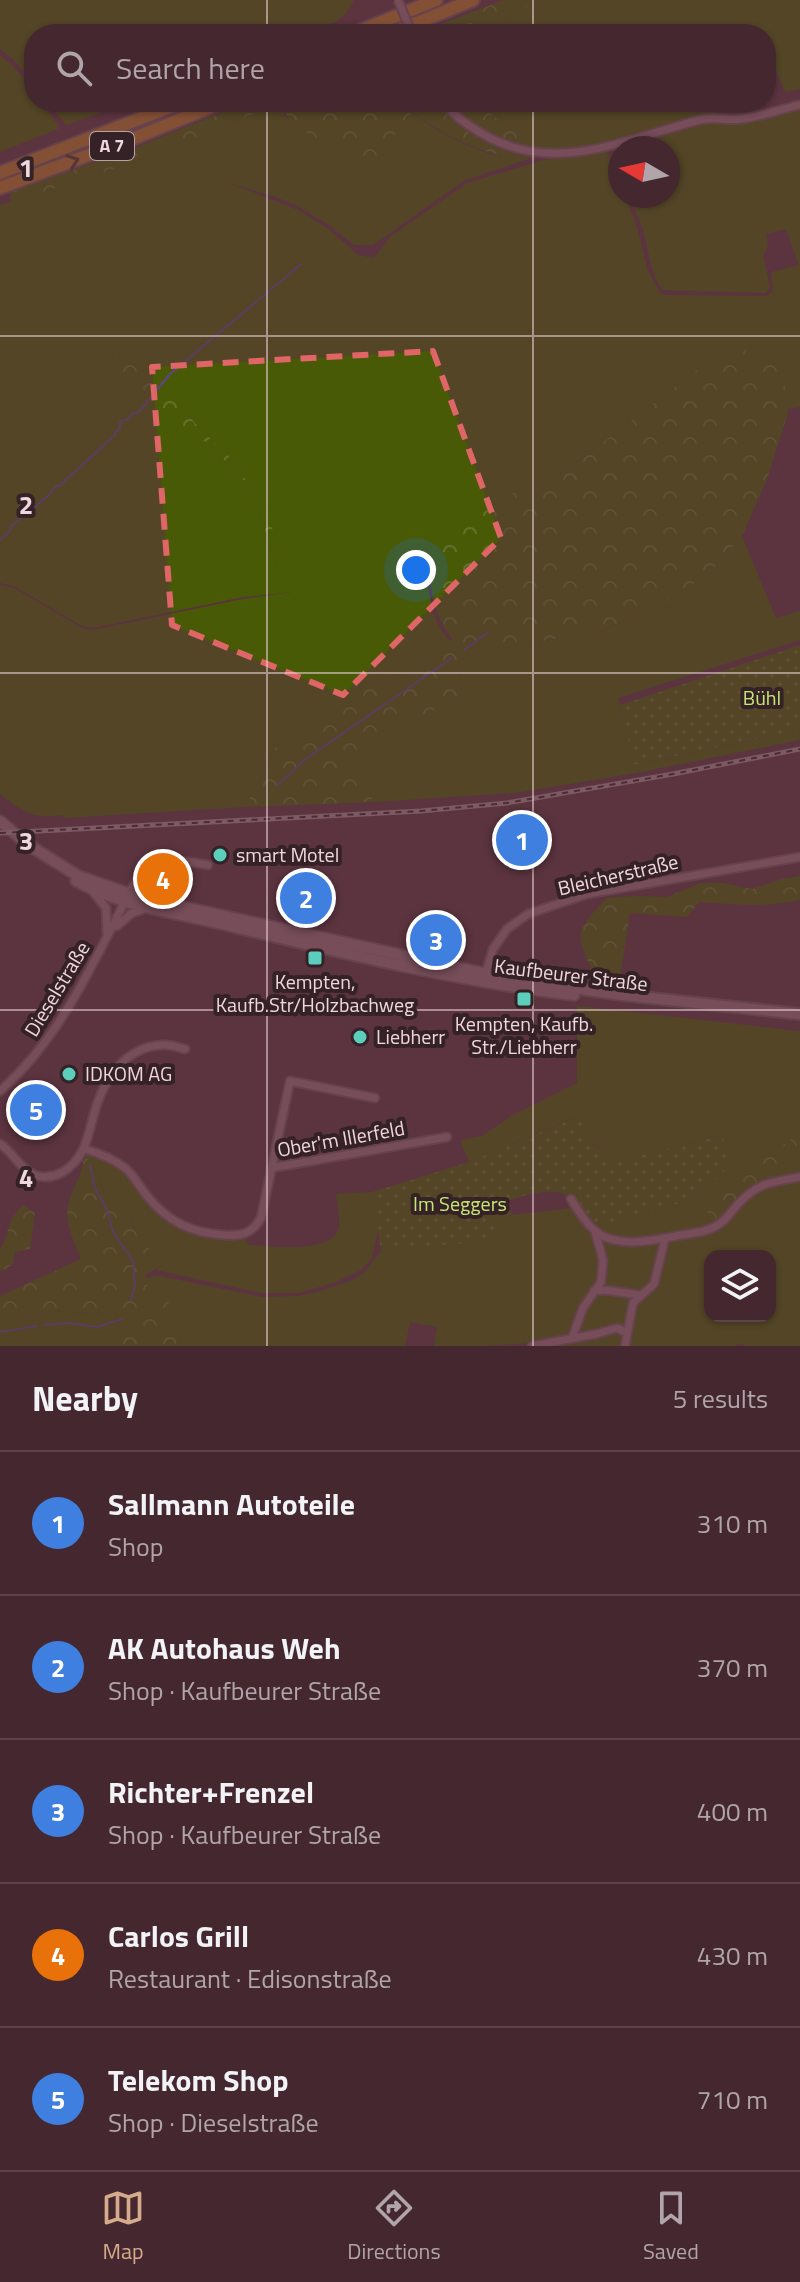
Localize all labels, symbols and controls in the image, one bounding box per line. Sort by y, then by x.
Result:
search box [24,24,776,112]
text: Search here [116,45,265,91]
icon: search [52,46,96,90]
road number: A 7 [90,132,134,160]
north arrow [608,136,680,208]
text: 1 [19,148,33,187]
one-way arrow [65,154,79,171]
text: 2 [19,485,33,524]
your location [396,550,436,590]
park label: Bühl [743,682,781,713]
pin: 1 [496,810,548,870]
text: 3 [19,821,33,860]
place label: smart Motel [236,839,339,870]
marker: smart Motel [211,846,229,864]
street label: Bleicherstraße [555,846,681,903]
pin: 4 [137,849,189,909]
pin: 2 [280,868,332,928]
pin: 3 [410,910,462,970]
street label: Dieselstraße [16,935,97,1042]
marker: Kempten, Kaufb.Str/Holzbachweg [306,949,324,967]
street label: Kaufbeurer Straße [493,950,649,999]
place label: Kempten, Kaufb.Str/Holzbachweg [216,966,414,1020]
marker: Kempten, Kaufb. Str./Liebherr [515,990,533,1008]
place label: Kempten, Kaufb. Str./Liebherr [455,1008,593,1062]
place label: Liebherr [376,1021,445,1052]
marker: Liebherr [351,1028,369,1046]
place label: IDKOM AG [85,1058,172,1089]
marker: IDKOM AG [60,1065,78,1083]
pin: 5 [10,1080,62,1140]
street label: Ober'm Illerfeld [275,1112,407,1165]
text: 4 [19,1158,33,1197]
park label: Im Seggers [413,1188,507,1219]
map controls [704,1250,776,1322]
button: layers [704,1250,776,1322]
text: Nearby [32,1372,138,1424]
text: 5 results [673,1379,768,1418]
text: Sallmann Autoteile [108,1481,355,1527]
text: 1 [51,1504,65,1543]
text: 310 m [697,1504,768,1543]
text: Shop [108,1527,163,1566]
text: AK Autohaus Weh [108,1625,340,1671]
text: 2 [51,1648,65,1687]
text: 370 m [697,1648,768,1687]
text: Shop · Kaufbeurer Straße [108,1671,381,1710]
text: Richter+Frenzel [108,1769,314,1815]
text: 3 [51,1792,65,1831]
text: 400 m [697,1792,768,1831]
text: Shop · Kaufbeurer Straße [108,1815,381,1854]
text: Carlos Grill [108,1913,249,1959]
text: 4 [51,1936,65,1975]
text: 430 m [697,1936,768,1975]
text: Restaurant · Edisonstraße [108,1959,392,1998]
text: Telekom Shop [108,2057,289,2103]
text: 5 [51,2080,65,2119]
text: 710 m [697,2080,768,2119]
text: Shop · Dieselstraße [108,2103,319,2142]
tab: Map [101,2186,145,2268]
tab: Directions [347,2186,441,2268]
tab: Saved [643,2186,699,2268]

